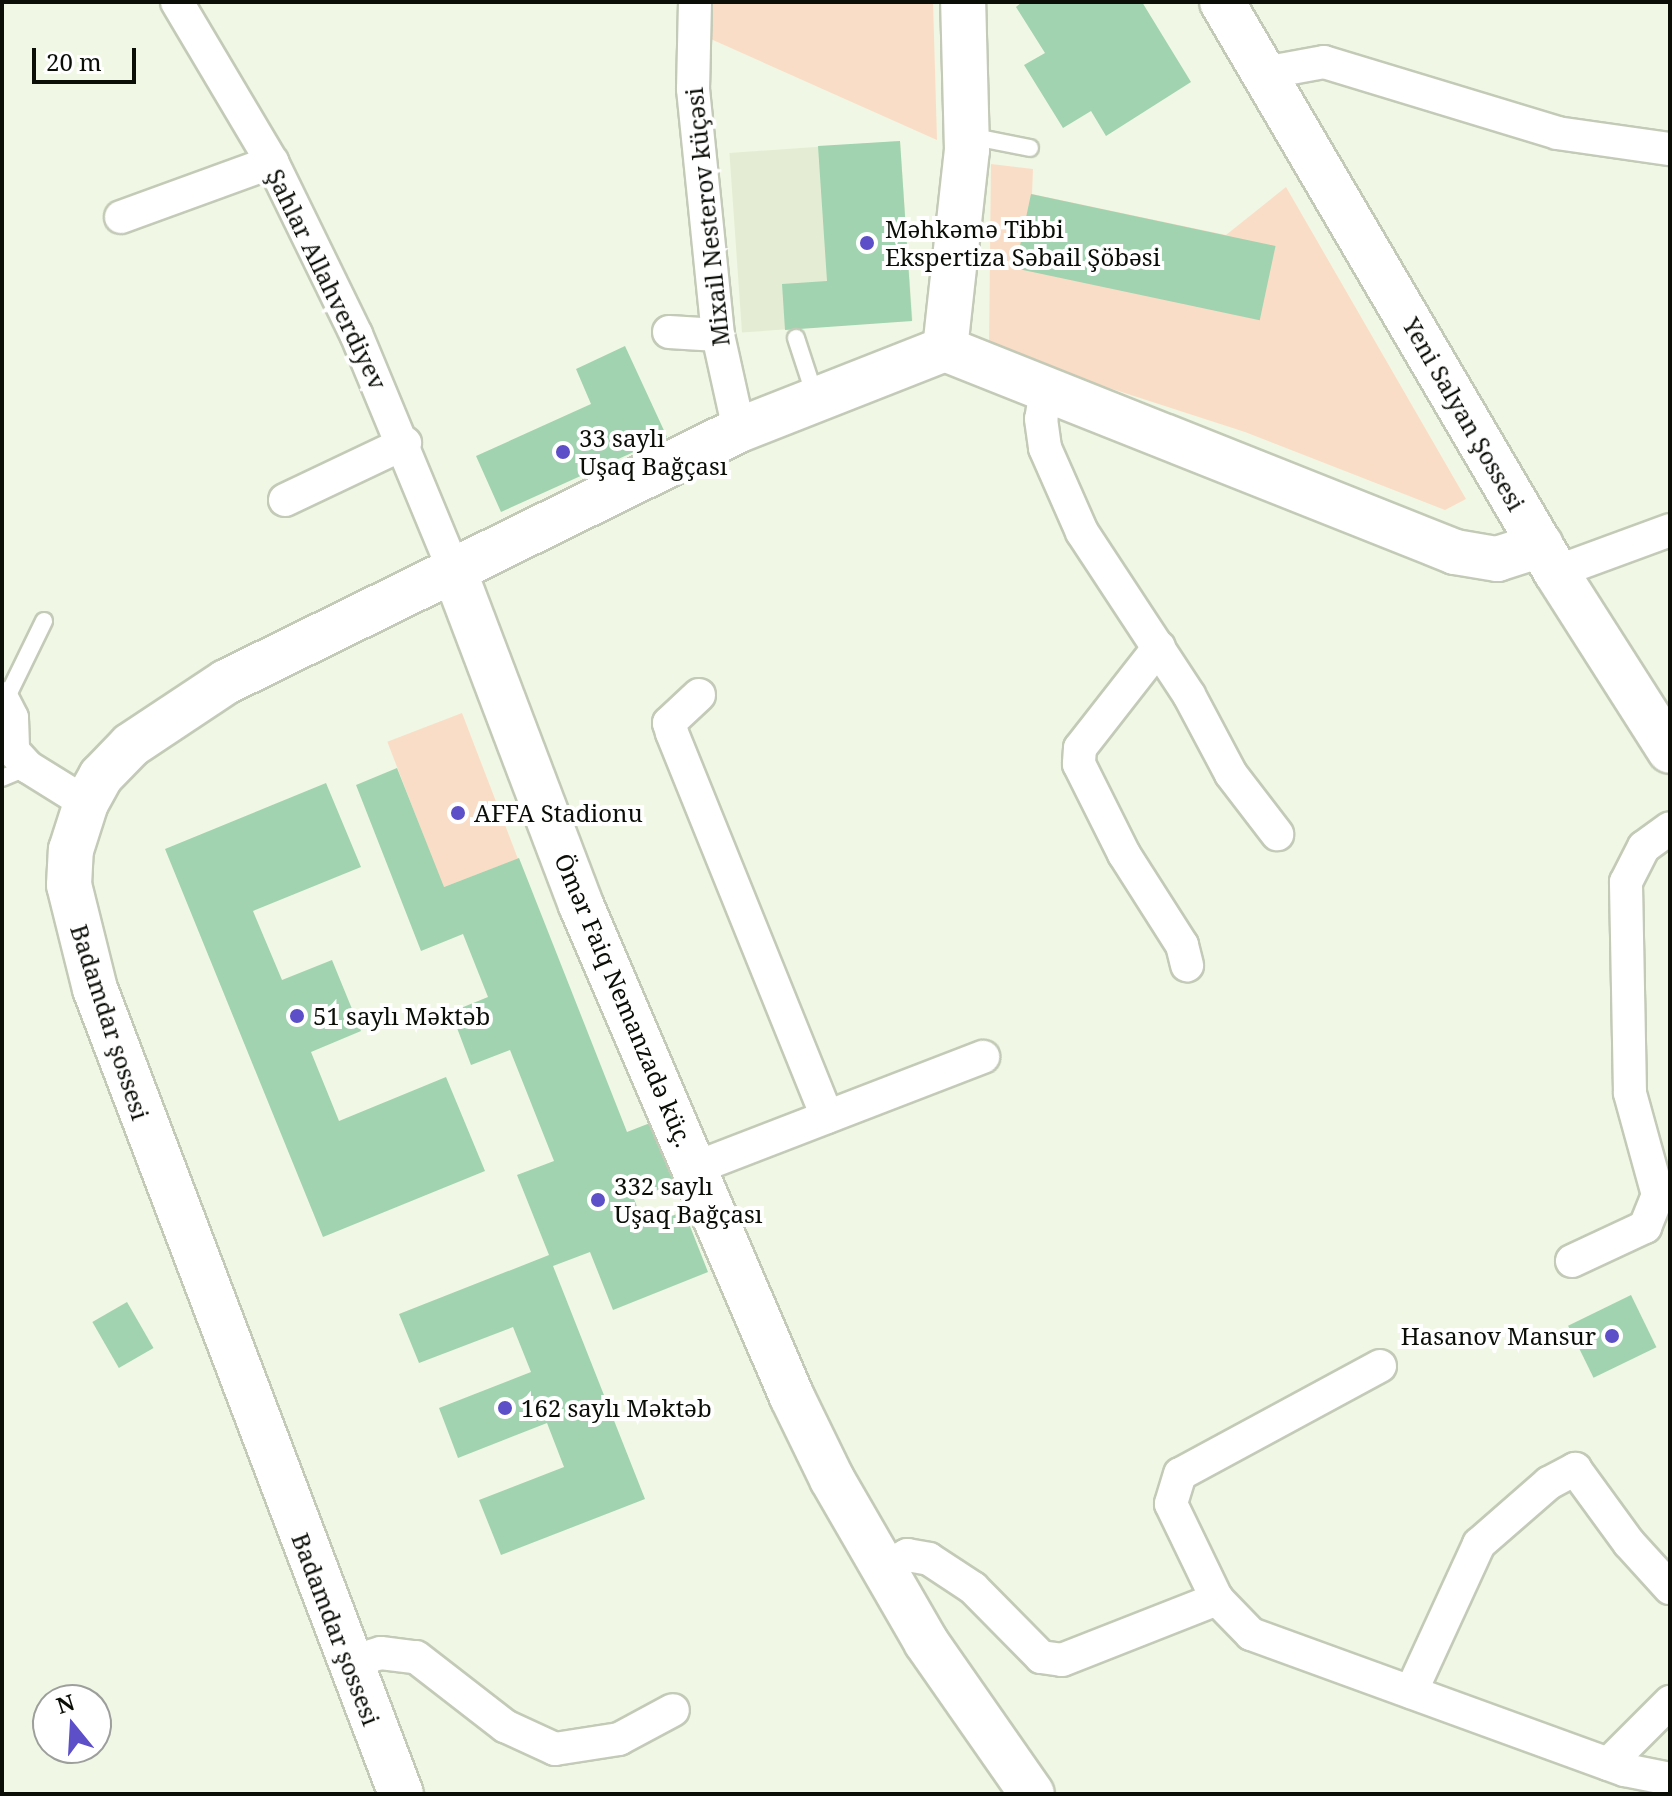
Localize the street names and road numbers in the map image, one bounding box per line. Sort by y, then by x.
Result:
street label: Mixail Nesterov küçəsi [679,86,735,348]
street label: Şahlar Allahverdiyev [261,164,393,394]
street label: Yeni Salyan Şossesi [1397,312,1531,516]
street label: Ömər Faiq Nemanzadə küç. [549,849,699,1151]
street label: Badamdar şossesi [65,921,155,1123]
street label: Badamdar şossesi [286,1529,386,1729]

